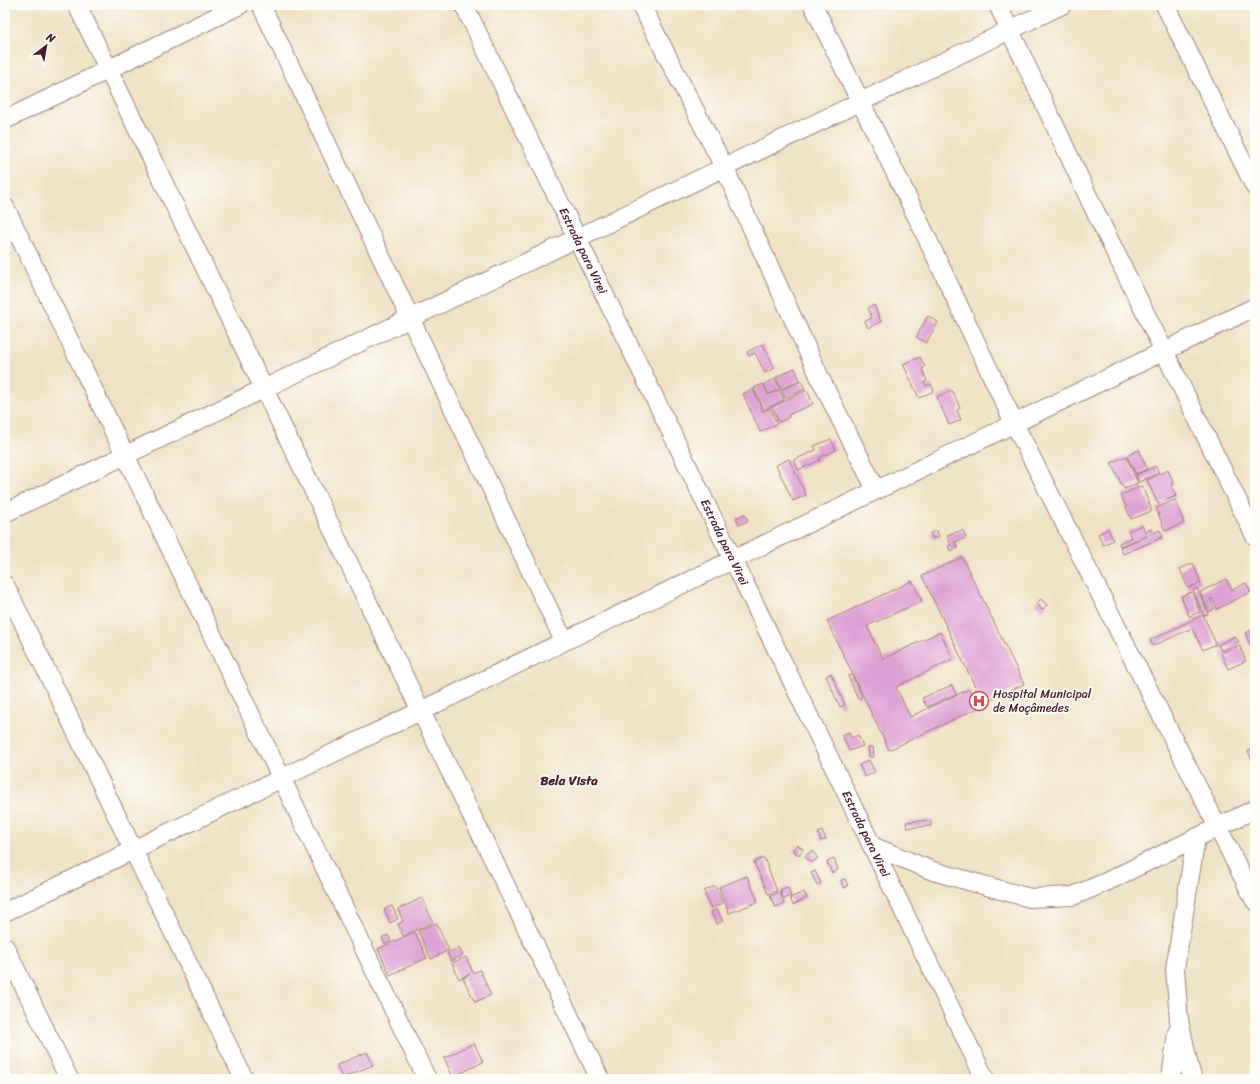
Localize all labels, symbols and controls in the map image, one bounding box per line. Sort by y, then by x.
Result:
north arrow [26,26,66,66]
text: N [42,27,59,48]
street label: Estrada para Virei [553,203,614,298]
street label: Estrada para Virei [694,495,755,590]
place label: Hospital Municipal de Moçâmedes [993,683,1092,719]
hospital icon: Hospital Municipal de Moçâmedes [968,690,990,712]
district label: Bela Vista [540,769,598,792]
street label: Estrada para Virei [836,787,897,881]

